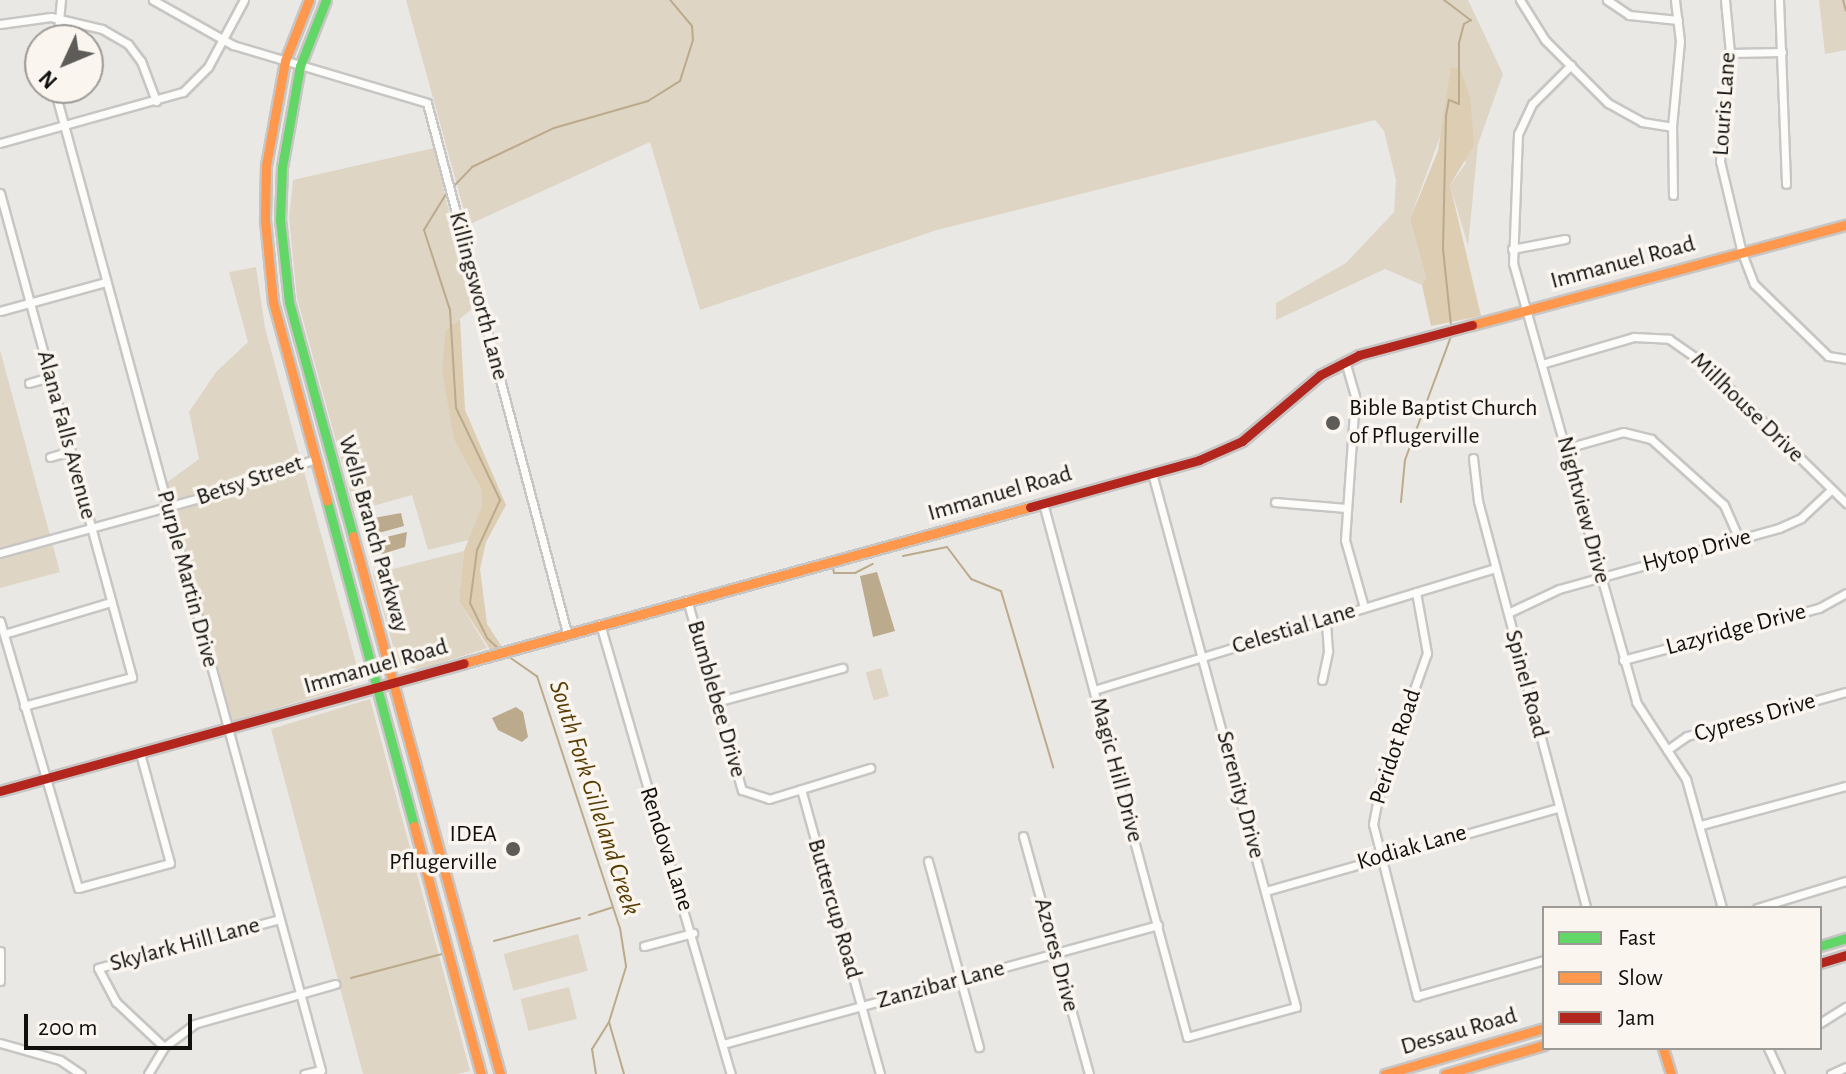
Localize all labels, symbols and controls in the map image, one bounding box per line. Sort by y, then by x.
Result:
north arrow [24,24,104,104]
street label: Louris Lane [1707,51,1743,157]
text: N [35,66,61,92]
street label: Killingsworth Lane [442,209,514,383]
street label: Immanuel Road [1548,230,1698,296]
street label: Alana Falls Avenue [30,347,102,523]
street label: Millhouse Drive [1684,347,1810,469]
place label: Bible Baptist Church of Pflugerville [1349,395,1538,451]
marker: Bible Baptist Church of Pflugerville [1324,414,1342,432]
street label: Wells Branch Parkway [331,432,415,636]
street label: Nightview Drive [1550,433,1616,587]
street label: Betsy Street [193,449,307,513]
street label: Immanuel Road [925,460,1075,528]
street label: Purple Martin Drive [150,487,224,671]
street label: Hytop Drive [1640,523,1754,579]
street label: Celestial Lane [1229,597,1359,661]
street label: Lazyridge Drive [1663,597,1809,663]
street label: Bumblebee Drive [680,617,752,781]
street label: Spinel Road [1498,627,1554,741]
street label: Immanuel Road [301,633,451,701]
water label: South Fork Gilleland Creek [541,677,647,919]
street label: Peridot Road [1364,686,1428,808]
street label: Cypress Drive [1691,687,1819,749]
street label: Magic Hill Drive [1083,695,1149,845]
street label: Serenity Drive [1209,728,1271,862]
street label: Rendova Lane [632,783,700,915]
street label: Kodiak Lane [1354,819,1470,877]
place label: IDEA Pflugerville [389,821,497,877]
street label: Buttercup Road [800,836,868,982]
marker: IDEA Pflugerville [504,840,522,858]
street label: Azores Drive [1027,895,1085,1015]
legend [1542,906,1822,1050]
street label: Skylark Hill Lane [107,911,263,979]
text: Fast [1618,926,1655,950]
street label: Zanzibar Lane [874,954,1008,1016]
text: Slow [1618,966,1663,990]
scale bar [28,998,196,1048]
street label: Dessau Road [1398,1002,1520,1062]
text: Jam [1618,1006,1655,1030]
text: 200 m [38,1016,97,1040]

